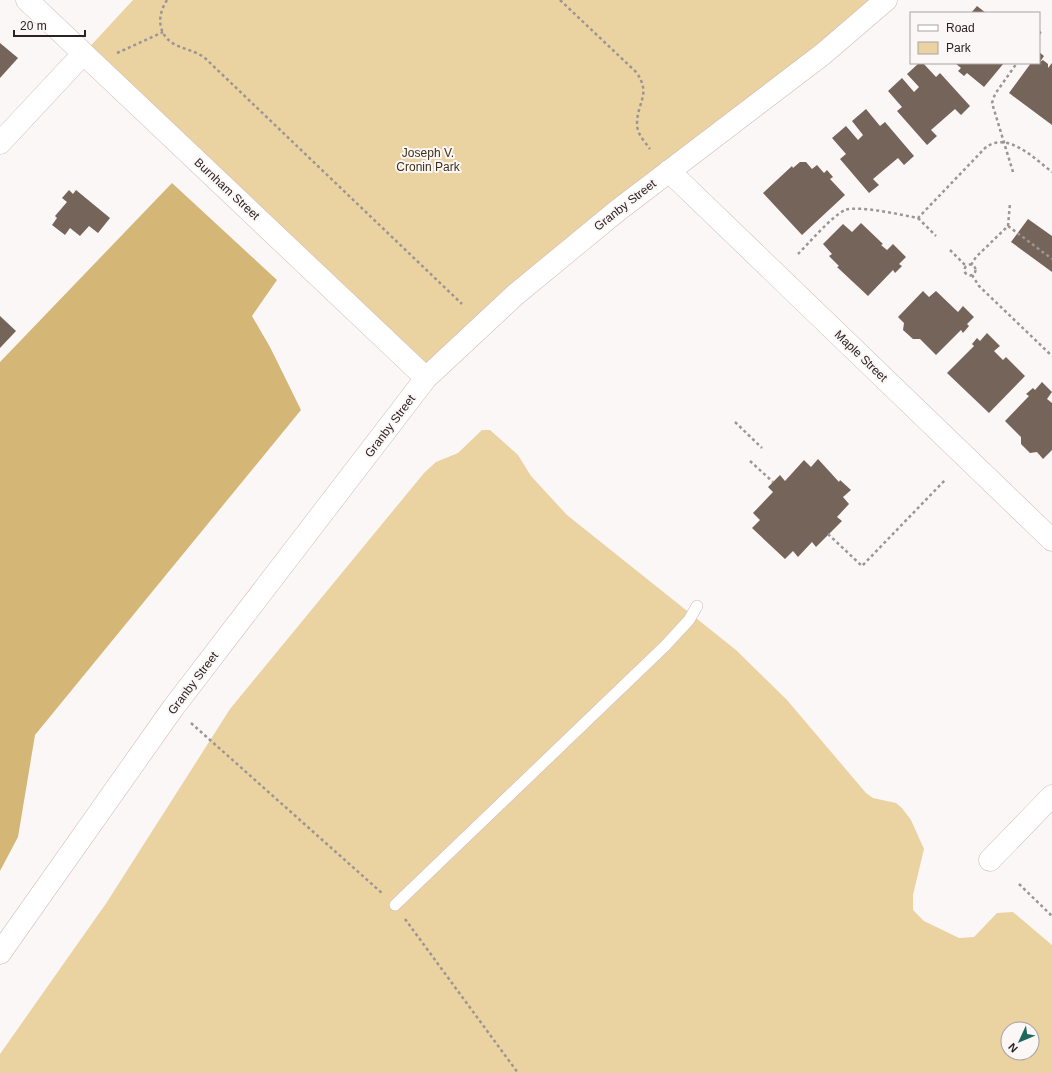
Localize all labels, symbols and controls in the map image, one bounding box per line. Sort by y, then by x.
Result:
scale bar [14,12,85,38]
legend [910,12,1040,64]
text: 20 m [20,19,47,33]
text: Road [946,21,975,35]
text: Park [946,41,972,55]
park label: Joseph V. Cronin Park [396,146,461,174]
street label: Burnham Street [191,155,263,223]
street label: Granby Street [591,176,659,234]
street label: Maple Street [832,327,891,385]
street label: Granby Street [362,391,418,460]
street label: Granby Street [165,648,221,717]
north arrow [1000,1021,1040,1061]
text: N [1006,1041,1020,1055]

